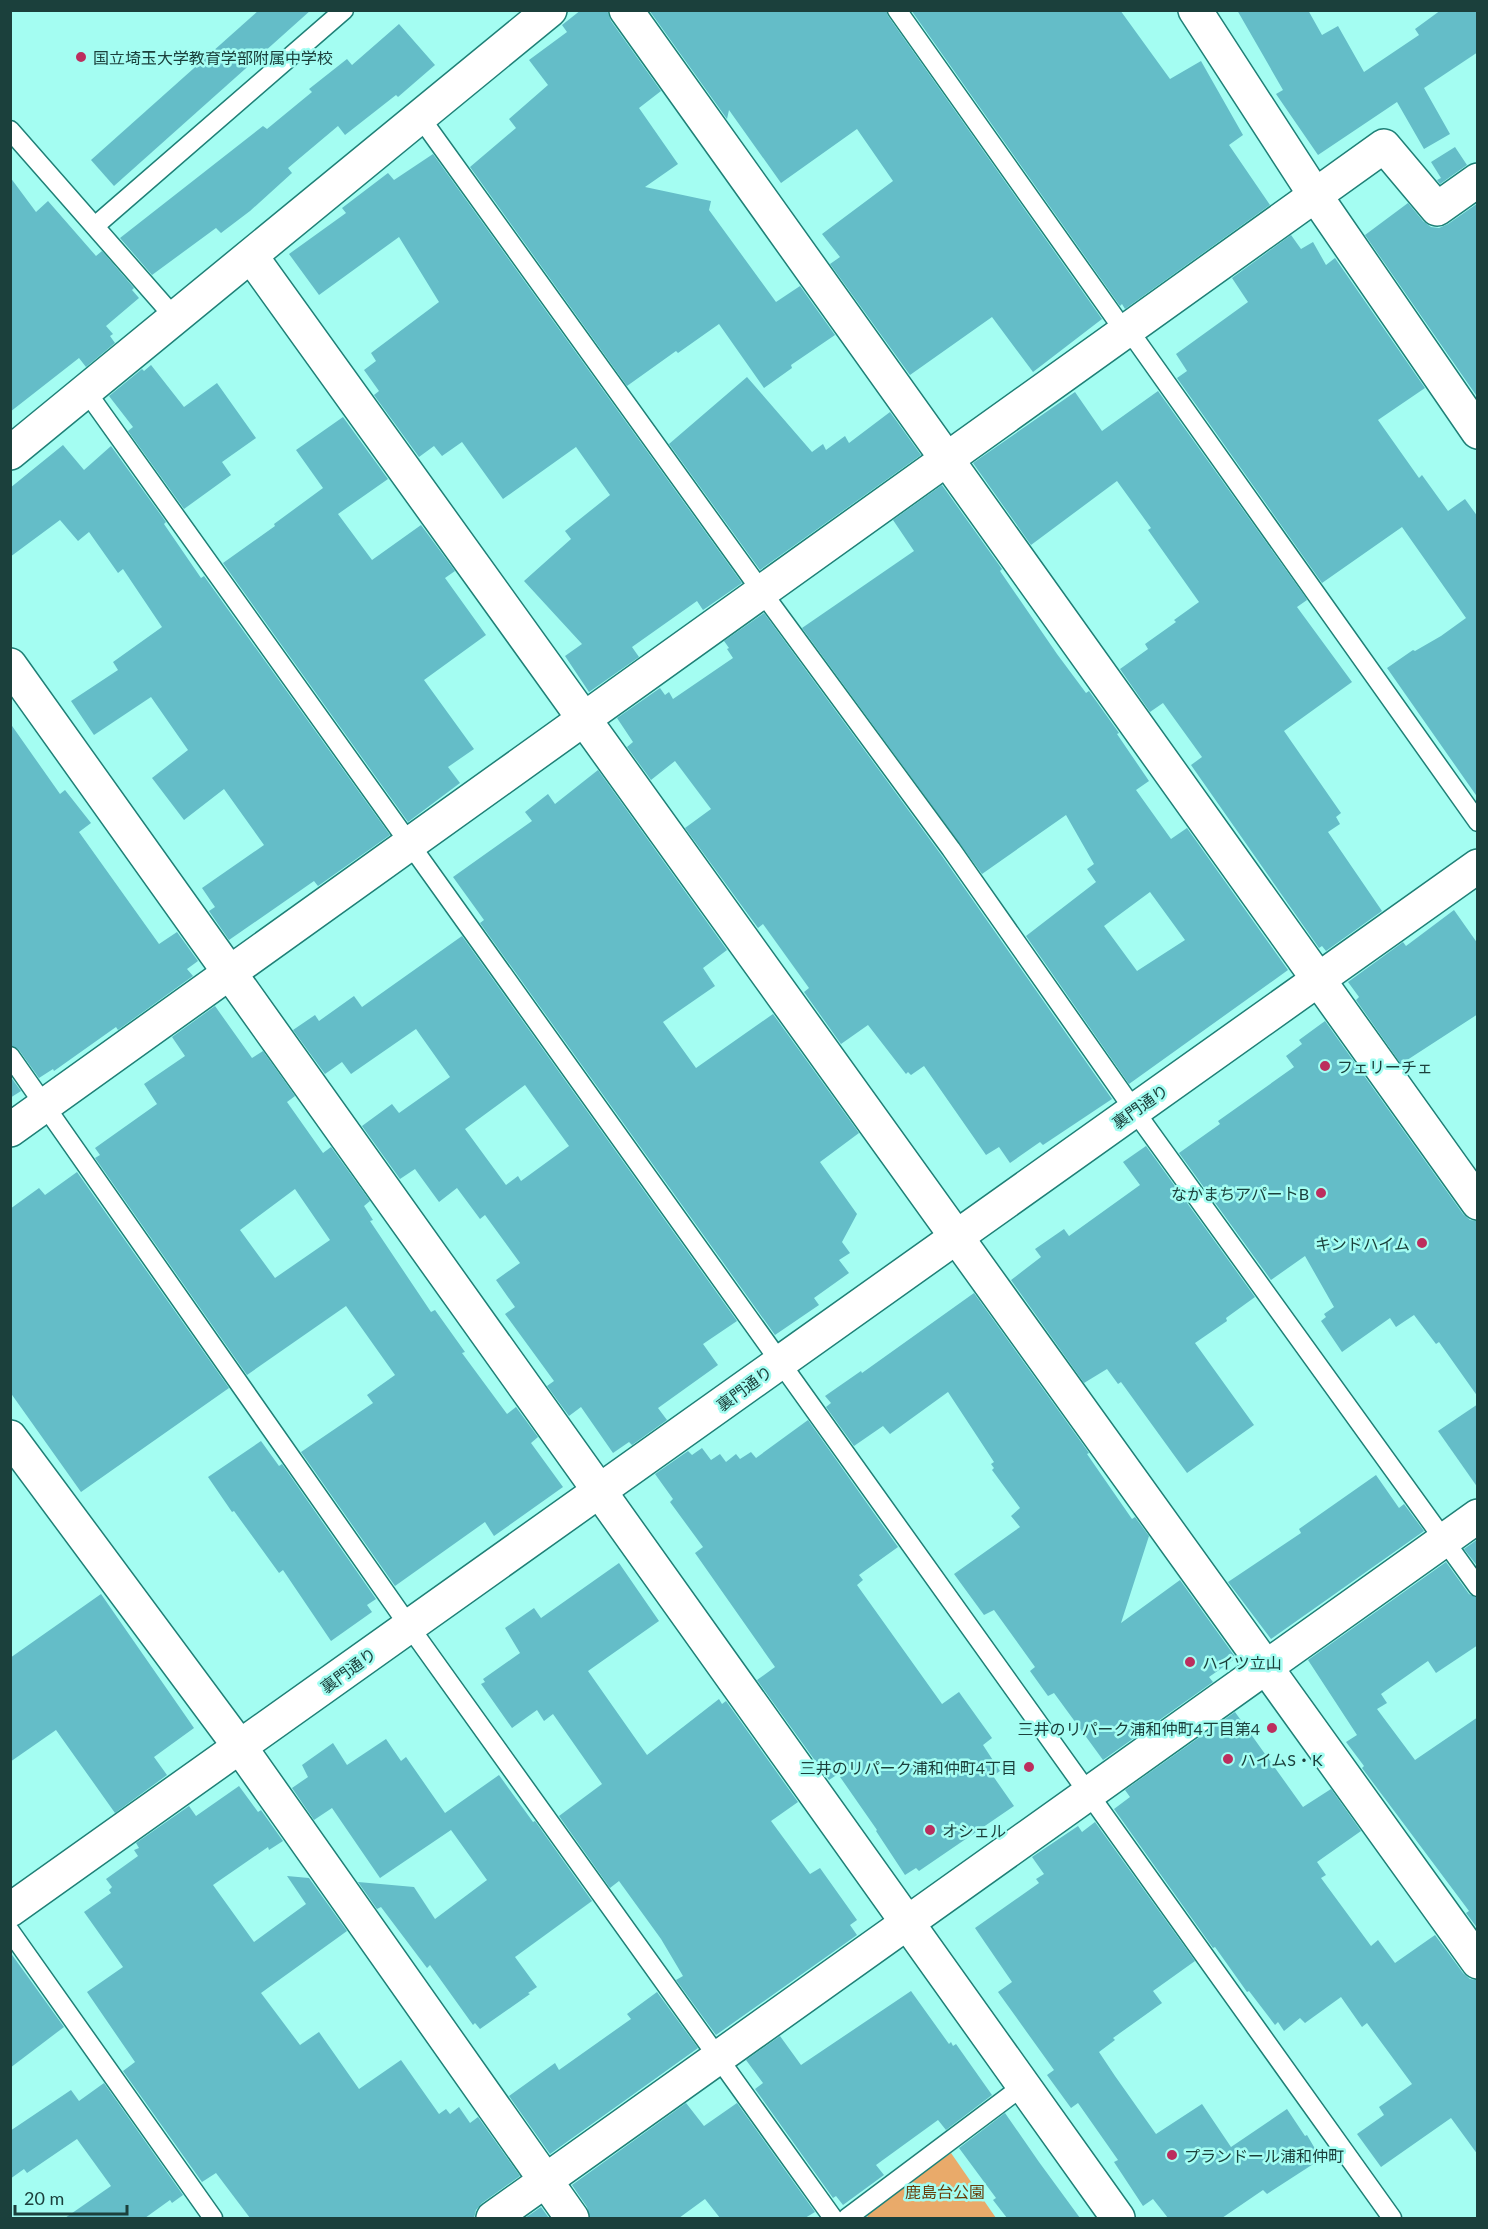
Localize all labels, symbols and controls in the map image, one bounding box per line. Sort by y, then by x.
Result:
place label: 国立埼玉大学教育学部附属中学校 [93,48,333,67]
marker: 国立埼玉大学教育学部附属中学校 [74,50,88,64]
place label: フェリーチェ [1337,1057,1433,1076]
marker: フェリーチェ [1318,1059,1332,1073]
street label: 裏門通り [1108,1080,1172,1132]
place label: なかまちアパートB [1171,1184,1309,1203]
marker: なかまちアパートB [1314,1186,1328,1200]
place label: キンドハイム [1315,1234,1410,1253]
marker: キンドハイム [1415,1236,1429,1250]
street label: 裏門通り [713,1362,775,1414]
street label: 裏門通り [317,1644,379,1696]
place label: ハイツ立山 [1202,1653,1282,1672]
marker: ハイツ立山 [1183,1655,1197,1669]
place label: 三井のリパーク浦和仲町4丁目第4 [1017,1719,1260,1738]
marker: 三井のリパーク浦和仲町4丁目第4 [1265,1721,1279,1735]
place label: ハイムS・K [1240,1750,1323,1769]
marker: ハイムS・K [1221,1752,1235,1766]
place label: 三井のリパーク浦和仲町4丁目 [800,1758,1017,1777]
marker: 三井のリパーク浦和仲町4丁目 [1022,1760,1036,1774]
place label: オシェル [942,1821,1006,1840]
marker: オシェル [923,1823,937,1837]
place label: プランドール浦和仲町 [1184,2146,1344,2165]
marker: プランドール浦和仲町 [1165,2148,1179,2162]
scale bar [15,2178,128,2216]
park label: 鹿島台公園 [905,2182,985,2201]
text: 20 m [24,2187,64,2209]

